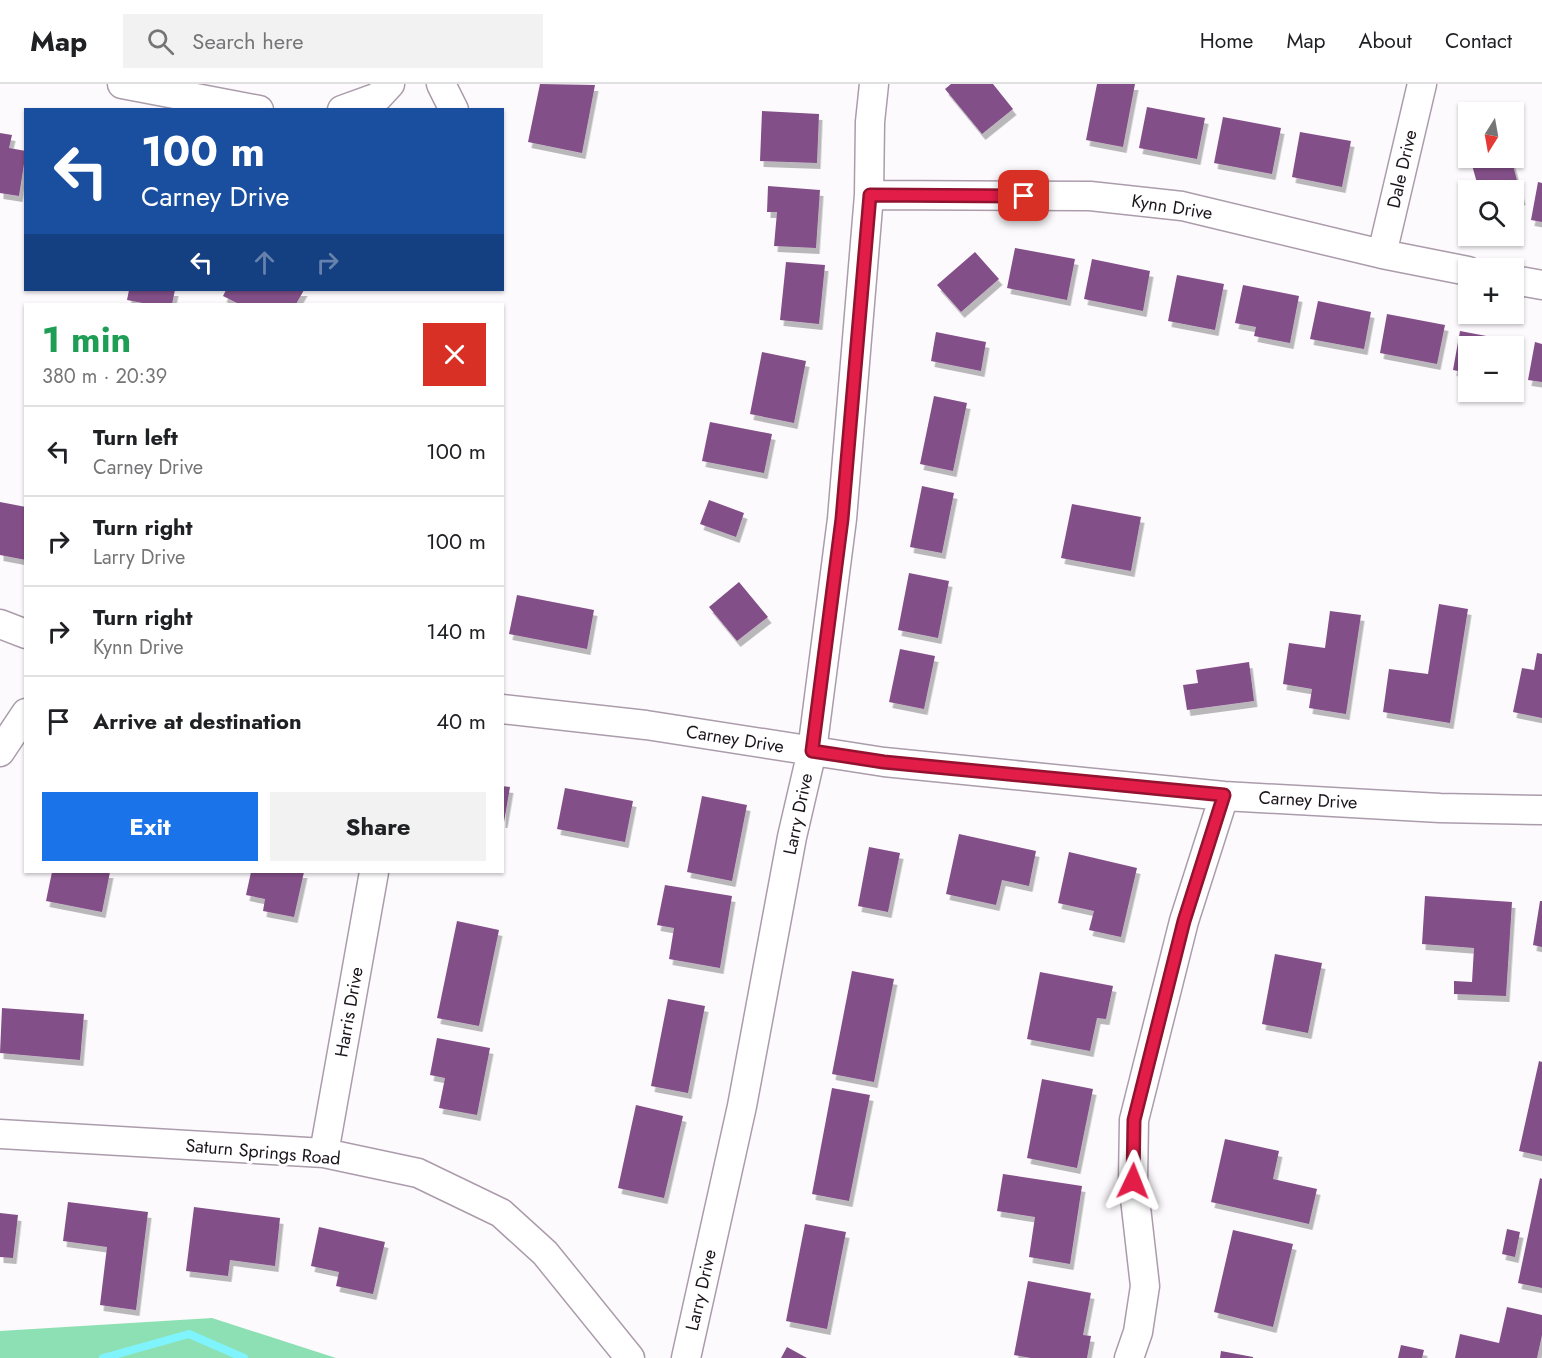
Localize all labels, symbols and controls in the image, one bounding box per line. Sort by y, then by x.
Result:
search box [123,14,543,68]
text: Map [30,21,87,62]
icon: search [144,25,177,58]
text: Search here [192,25,304,57]
text: Home [1200,26,1253,56]
text: Map [1286,26,1326,56]
text: About [1359,26,1412,56]
text: Contact [1445,26,1512,56]
north arrow [1458,102,1524,168]
map controls [1458,102,1524,402]
text: 100 m [141,121,265,182]
street label: Dale Drive [1380,127,1424,211]
icon: left [42,132,120,210]
pin [998,170,1049,221]
text: Carney Drive [141,177,289,216]
icon: arrive [1007,179,1040,212]
button: search [1458,180,1524,246]
street label: Kynn Drive [1130,188,1214,226]
icon: left [185,246,218,279]
icon: ahead [248,246,281,279]
icon: right [311,246,344,279]
button: + [1458,258,1524,324]
text: 1 min [42,313,131,365]
button: close [423,323,486,386]
button: − [1458,336,1524,402]
text: 380 m · 20:39 [42,362,167,391]
text: Turn left [93,421,178,453]
icon: left [42,435,75,468]
text: 100 m [426,435,486,467]
text: Carney Drive [93,453,203,482]
text: Turn right [93,511,193,543]
icon: right [42,525,75,558]
text: 100 m [426,525,486,557]
text: Larry Drive [93,543,185,572]
text: Turn right [93,601,193,633]
icon: right [42,615,75,648]
text: 140 m [426,615,486,647]
text: Kynn Drive [93,633,184,662]
icon: arrive [42,705,75,738]
text: Arrive at destination [93,705,302,737]
text: 40 m [436,705,486,737]
street label: Carney Drive [684,718,786,760]
street label: Larry Drive [777,771,819,857]
street label: Carney Drive [1258,784,1358,816]
button: Exit [42,792,258,861]
button: Share [270,792,486,861]
street label: Harris Drive [328,965,370,1059]
street label: Saturn Springs Road [184,1132,342,1172]
position arrow [1101,1149,1165,1213]
street label: Larry Drive [679,1247,723,1333]

